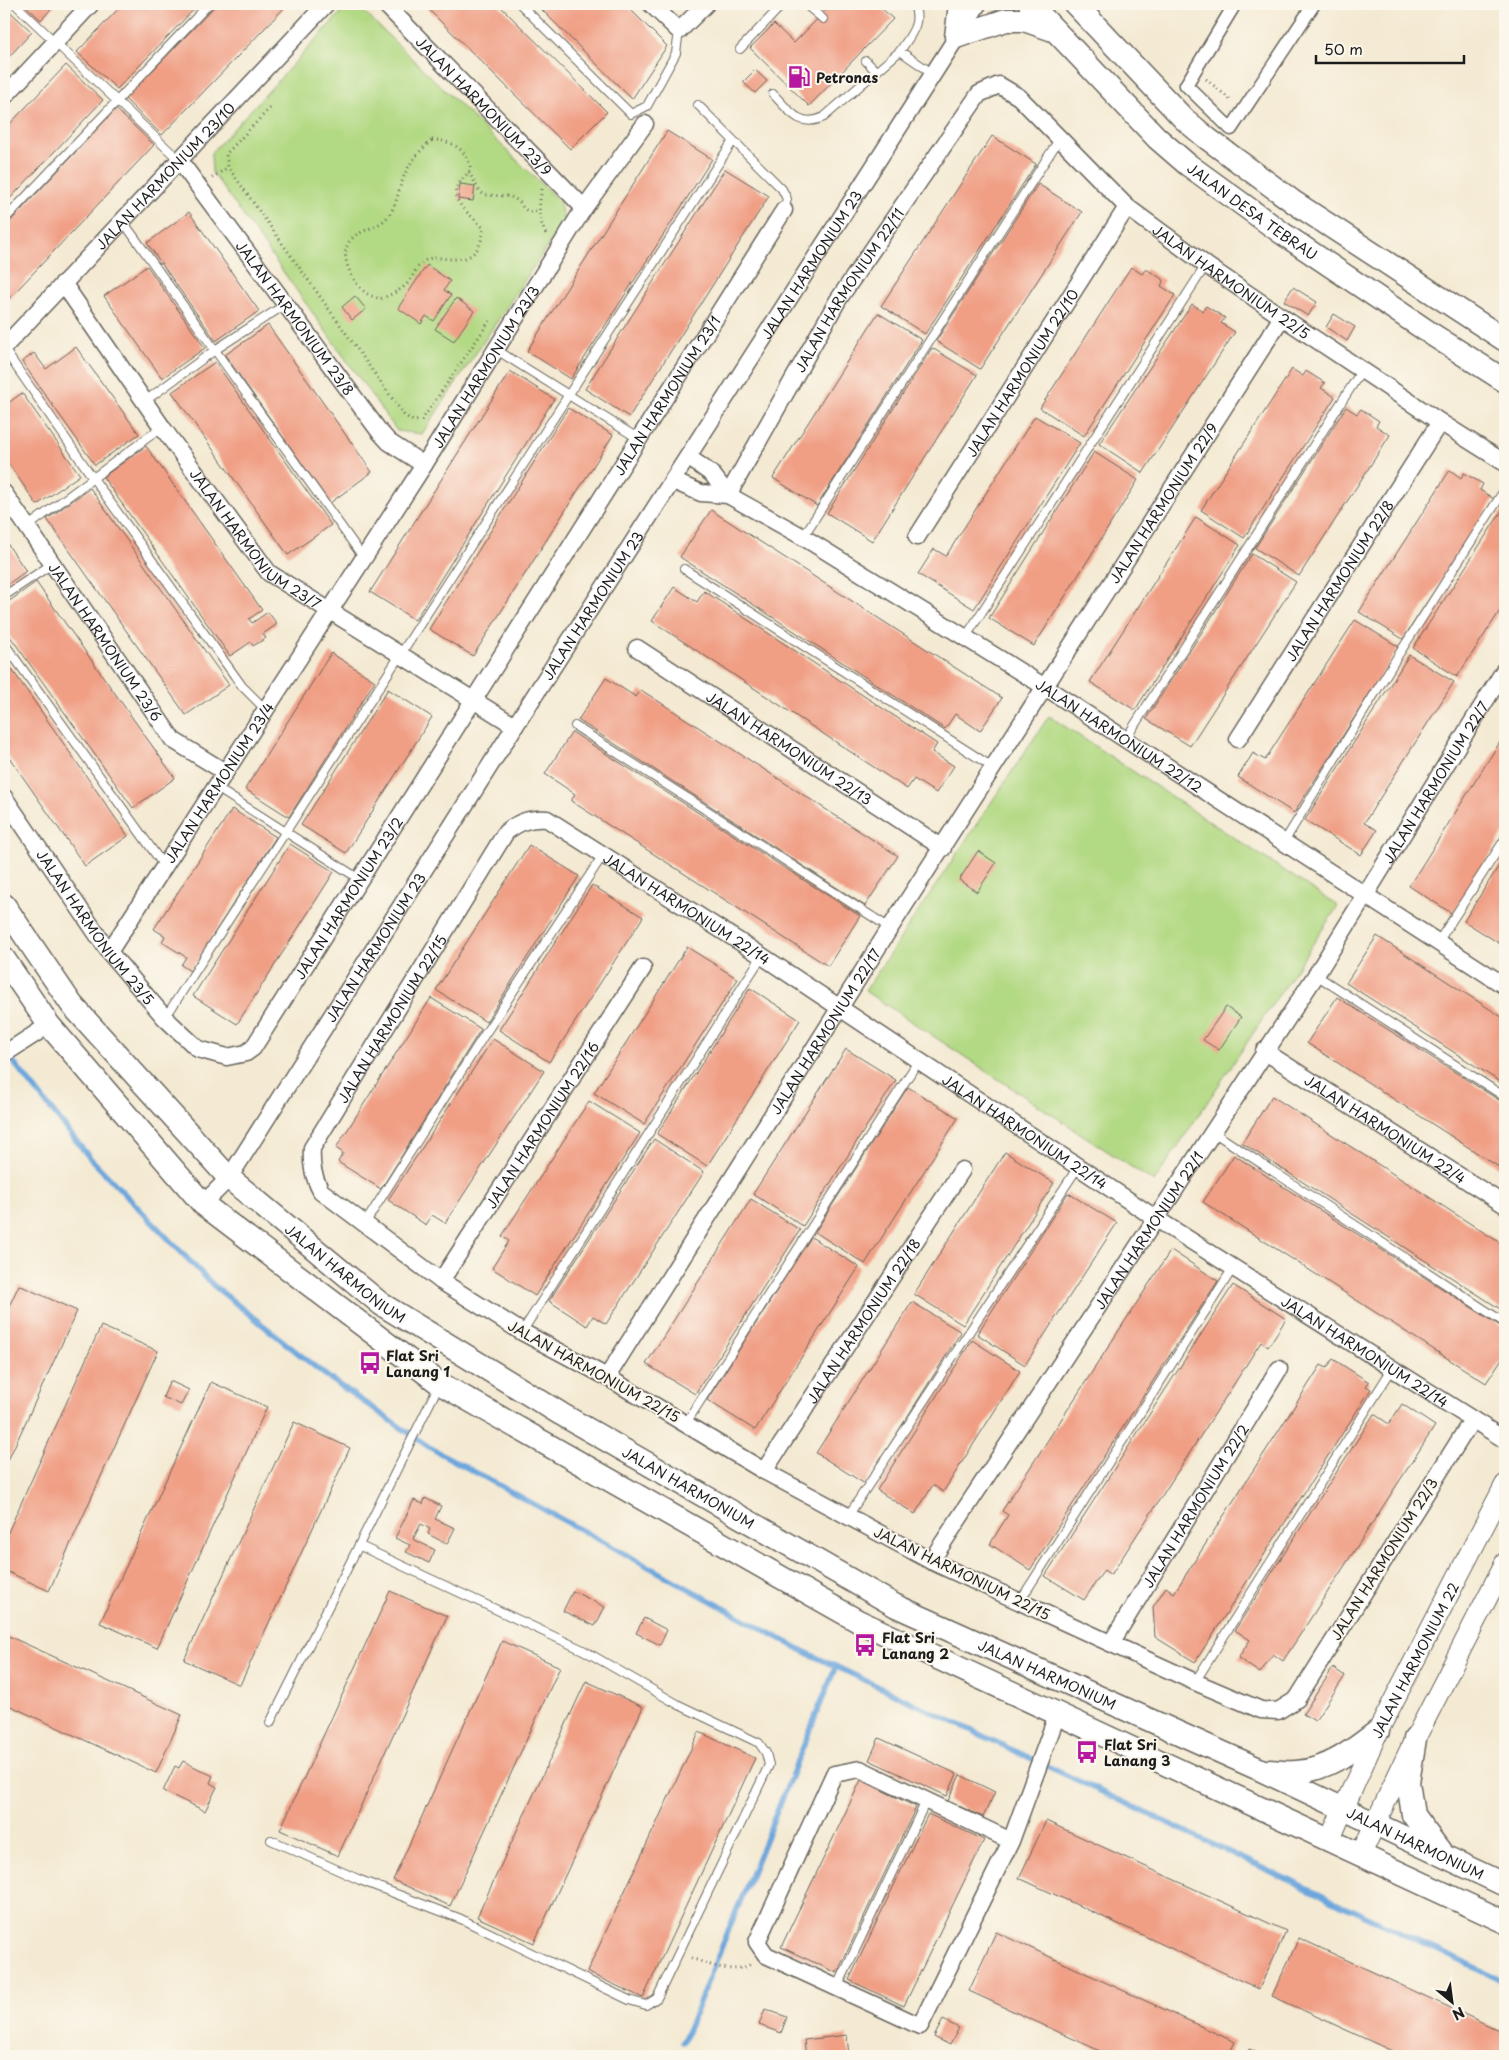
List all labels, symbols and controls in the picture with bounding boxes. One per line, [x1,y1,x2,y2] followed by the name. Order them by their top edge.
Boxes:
[411,31,557,180] street label: JALAN HARMONIUM 23/9
[1316,32,1464,64] scale bar
[1324,37,1363,60] text: 50 m
[786,64,812,90] fuel station icon: Petronas
[816,67,879,88] place label: Petronas
[90,97,239,254] street label: JALAN HARMONIUM 23/10
[1183,157,1322,265] street label: JALAN DESA TEBRAU
[755,186,867,343] street label: JALAN HARMONIUM 23
[789,204,908,376] street label: JALAN HARMONIUM 22/11
[1148,219,1314,343] street label: JALAN HARMONIUM 22/5
[231,236,360,399] street label: JALAN HARMONIUM 23/8
[427,281,544,452] street label: JALAN HARMONIUM 23/3
[960,284,1083,461] street label: JALAN HARMONIUM 22/10
[608,311,725,479] street label: JALAN HARMONIUM 23/1
[1103,418,1222,587] street label: JALAN HARMONIUM 22/9
[185,464,325,614] street label: JALAN HARMONIUM 23/7
[1280,496,1398,665] street label: JALAN HARMONIUM 22/8
[537,527,648,684] street label: JALAN HARMONIUM 23
[44,558,168,725] street label: JALAN HARMONIUM 23/6
[1032,673,1207,797] street label: JALAN HARMONIUM 22/12
[702,686,876,810] street label: JALAN HARMONIUM 22/13
[1377,697,1493,867] street label: JALAN HARMONIUM 22/7
[159,698,279,867] street label: JALAN HARMONIUM 23/4
[293,816,405,982] street label: JALAN HARMONIUM 23/2
[32,845,160,1009] street label: JALAN HARMONIUM 23/5
[599,847,775,969] street label: JALAN HARMONIUM 22/14
[323,870,427,1024] street label: JALAN HARMONIUM 23
[332,930,451,1107] street label: JALAN HARMONIUM 22/15
[765,943,886,1118] street label: JALAN HARMONIUM 22/17
[480,1037,604,1212] street label: JALAN HARMONIUM 22/16
[938,1069,1112,1194] street label: JALAN HARMONIUM 22/14
[1301,1069,1470,1188] street label: JALAN HARMONIUM 22/4
[1089,1147,1208,1313] street label: JALAN HARMONIUM 22/1
[281,1218,410,1327] street label: JALAN HARMONIUM
[801,1234,925,1407] street label: JALAN HARMONIUM 22/18
[1277,1290,1453,1412] street label: JALAN HARMONIUM 22/14
[504,1315,684,1427] street label: JALAN HARMONIUM 22/15
[386,1345,450,1382] place label: Flat Sri Lanang 1
[357,1350,383,1376] bus stop icon: Flat Sri Lanang 1
[1137,1420,1253,1592] street label: JALAN HARMONIUM 22/2
[618,1441,759,1533] street label: JALAN HARMONIUM
[1325,1474,1443,1644] street label: JALAN HARMONIUM 22/3
[870,1521,1054,1625] street label: JALAN HARMONIUM 22/15
[1366,1578,1464,1741] street label: JALAN HARMONIUM 22
[882,1627,949,1664] place label: Flat Sri Lanang 2
[852,1632,878,1658] bus stop icon: Flat Sri Lanang 2
[975,1634,1120,1714] street label: JALAN HARMONIUM
[1104,1734,1170,1771] place label: Flat Sri Lanang 3
[1074,1739,1100,1765] bus stop icon: Flat Sri Lanang 3
[1343,1801,1488,1884] street label: JALAN HARMONIUM
[1426,1978,1476,2028] north arrow
[1449,2002,1468,2026] text: N

